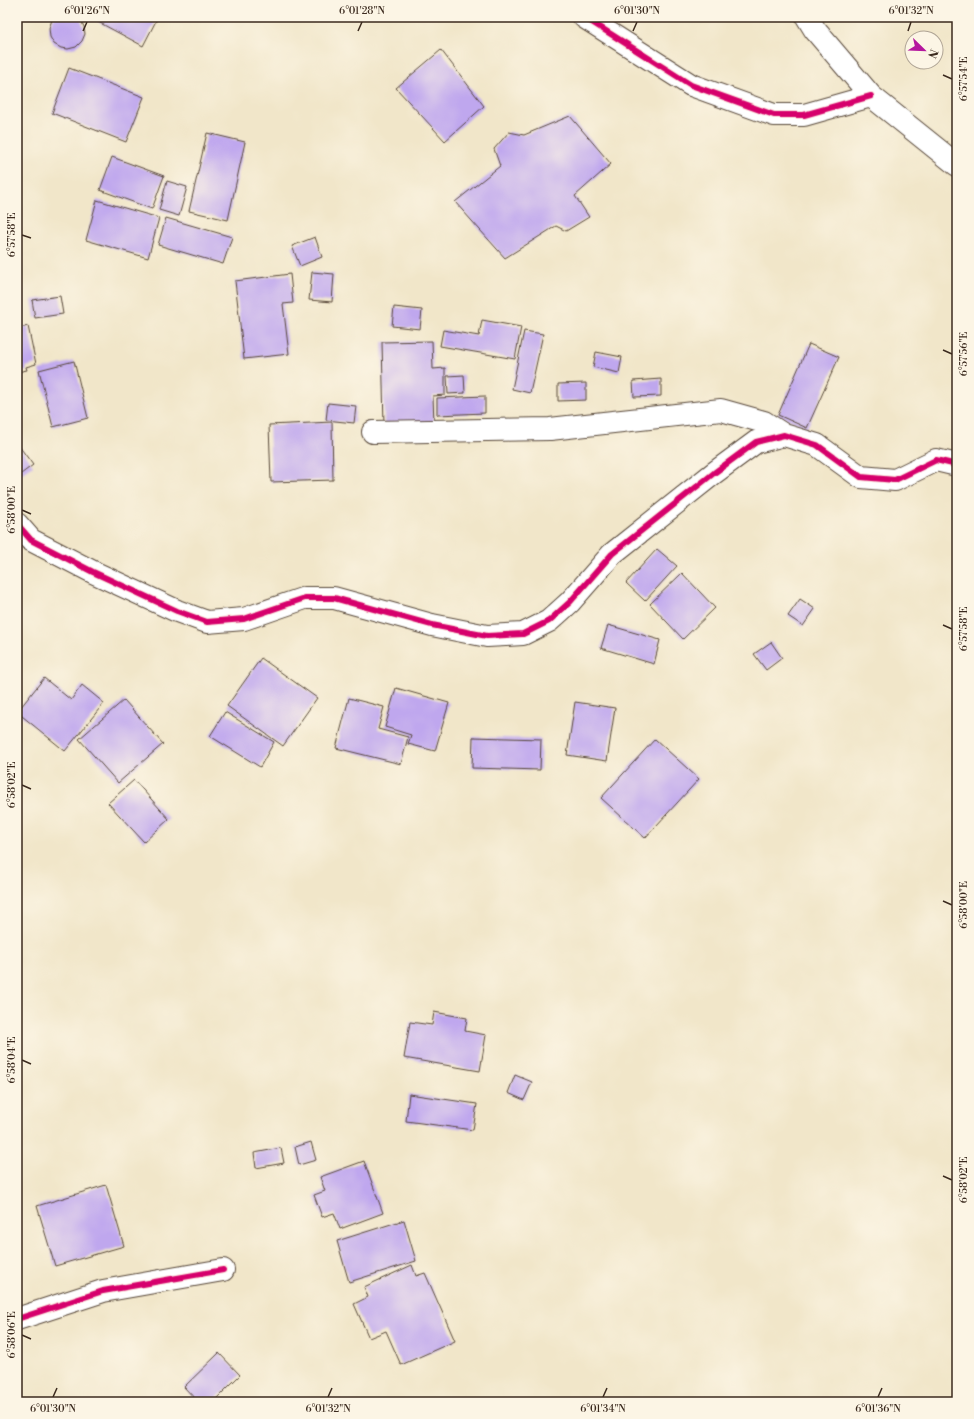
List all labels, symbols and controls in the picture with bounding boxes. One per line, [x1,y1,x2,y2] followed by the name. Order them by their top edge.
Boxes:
[64,5,110,17] text: 6°01'26"N
[339,5,385,17] text: 6°01'28"N
[614,5,661,17] text: 6°01'30"N
[888,5,934,17] text: 6°01'32"N
[904,30,944,70] north arrow
[924,47,940,61] text: N
[958,57,970,101] text: 6°57'54"E
[6,213,18,257] text: 6°57'58"E
[958,332,970,376] text: 6°57'56"E
[6,486,18,534] text: 6°58'00"E
[958,607,970,651] text: 6°57'58"E
[6,762,18,808] text: 6°58'02"E
[958,881,970,929] text: 6°58'00"E
[6,1036,18,1084] text: 6°58'04"E
[958,1157,970,1203] text: 6°58'02"E
[6,1311,18,1359] text: 6°58'06"E
[30,1403,77,1415] text: 6°01'30"N
[305,1403,351,1415] text: 6°01'32"N
[580,1403,626,1415] text: 6°01'34"N
[855,1403,901,1415] text: 6°01'36"N

